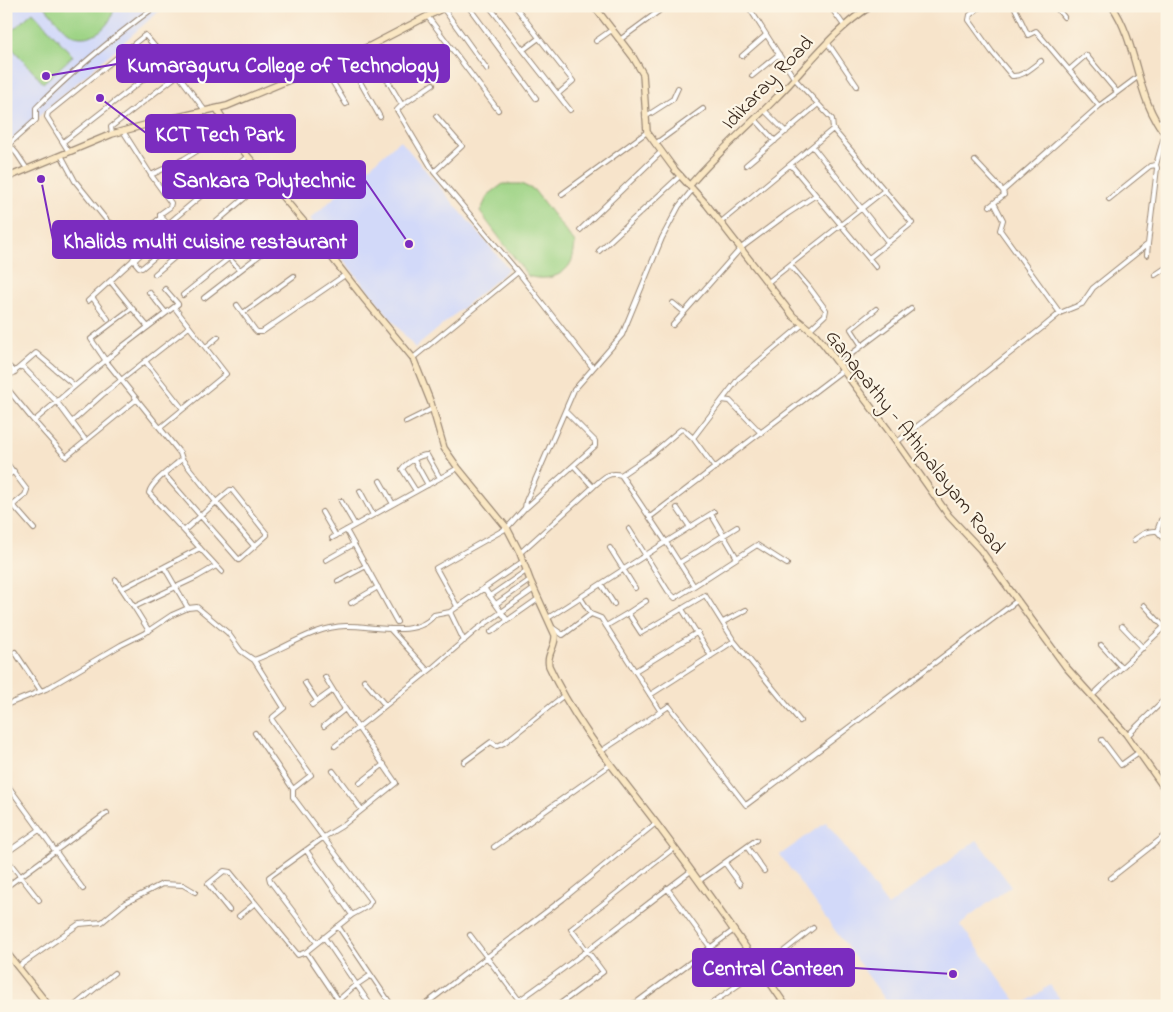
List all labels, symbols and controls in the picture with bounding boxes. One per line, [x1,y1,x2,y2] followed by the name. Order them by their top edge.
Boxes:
[715,29,823,139] street label: Idikaray Road
[117,45,449,82] callout: Kumaraguru College of Technology
[127,51,439,84] text: Kumaraguru College of Technology
[146,115,295,152] callout: KCT Tech Park
[156,120,286,152] text: KCT Tech Park
[163,161,365,198] callout: Sankara Polytechnic
[173,166,357,199] text: Sankara Polytechnic
[53,221,357,258] callout: Khalids multi cuisine restaurant
[63,227,348,259] text: Khalids multi cuisine restaurant
[816,324,1012,562] street label: Ganapathy - Athipalayam Road
[693,949,854,986] callout: Central Canteen
[703,954,844,986] text: Central Canteen

